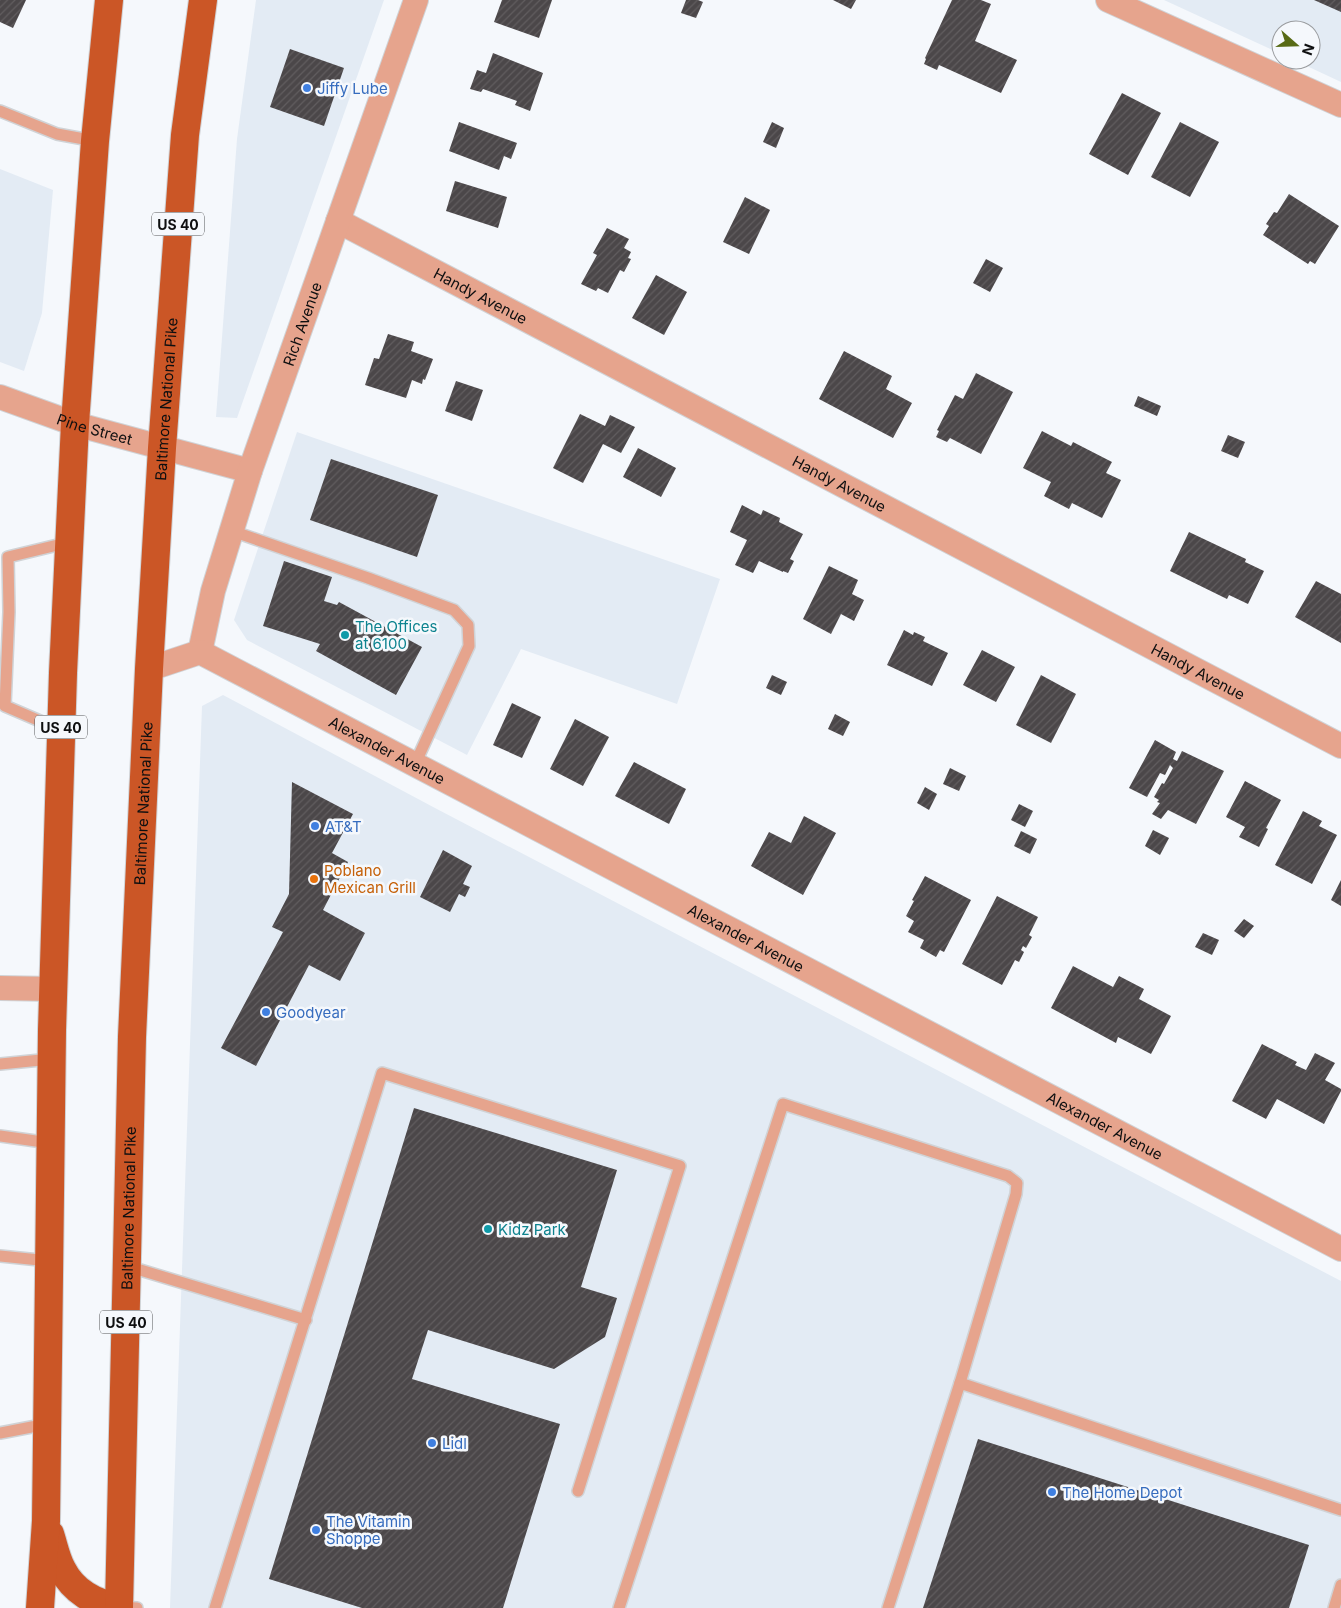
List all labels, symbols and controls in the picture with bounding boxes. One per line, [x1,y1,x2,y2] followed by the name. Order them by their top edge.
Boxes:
[1271,20,1321,70] north arrow
[1299,42,1318,58] text: N
[317,79,388,98] place label: Jiffy Lube
[301,82,313,94] marker: Jiffy Lube
[152,212,204,235] road number: US 40
[431,263,531,328] street label: Handy Avenue
[278,279,325,368] street label: Rich Avenue
[151,317,181,481] street label: Baltimore National Pike
[54,409,135,449] street label: Pine Street
[789,451,890,516] street label: Handy Avenue
[355,617,437,653] place label: The Offices at 6100
[339,629,351,641] marker: The Offices at 6100
[1148,639,1248,704] street label: Handy Avenue
[326,712,448,788] street label: Alexander Avenue
[35,716,87,739] road number: US 40
[130,721,156,886] street label: Baltimore National Pike
[325,817,362,836] place label: AT&T
[309,820,321,832] marker: AT&T
[324,861,416,897] place label: Poblano Mexican Grill
[308,873,320,885] marker: Poblano Mexican Grill
[685,899,807,976] street label: Alexander Avenue
[276,1003,346,1022] place label: Goodyear
[260,1006,272,1018] marker: Goodyear
[1044,1087,1166,1164] street label: Alexander Avenue
[117,1126,139,1290] street label: Baltimore National Pike
[498,1220,567,1239] place label: Kidz Park
[482,1223,494,1235] marker: Kidz Park
[100,1310,152,1334] road number: US 40
[442,1434,467,1453] place label: Lidl
[426,1437,438,1449] marker: Lidl
[1062,1483,1183,1502] place label: The Home Depot
[1046,1486,1058,1498] marker: The Home Depot
[326,1512,411,1548] place label: The Vitamin Shoppe
[310,1524,322,1536] marker: The Vitamin Shoppe

